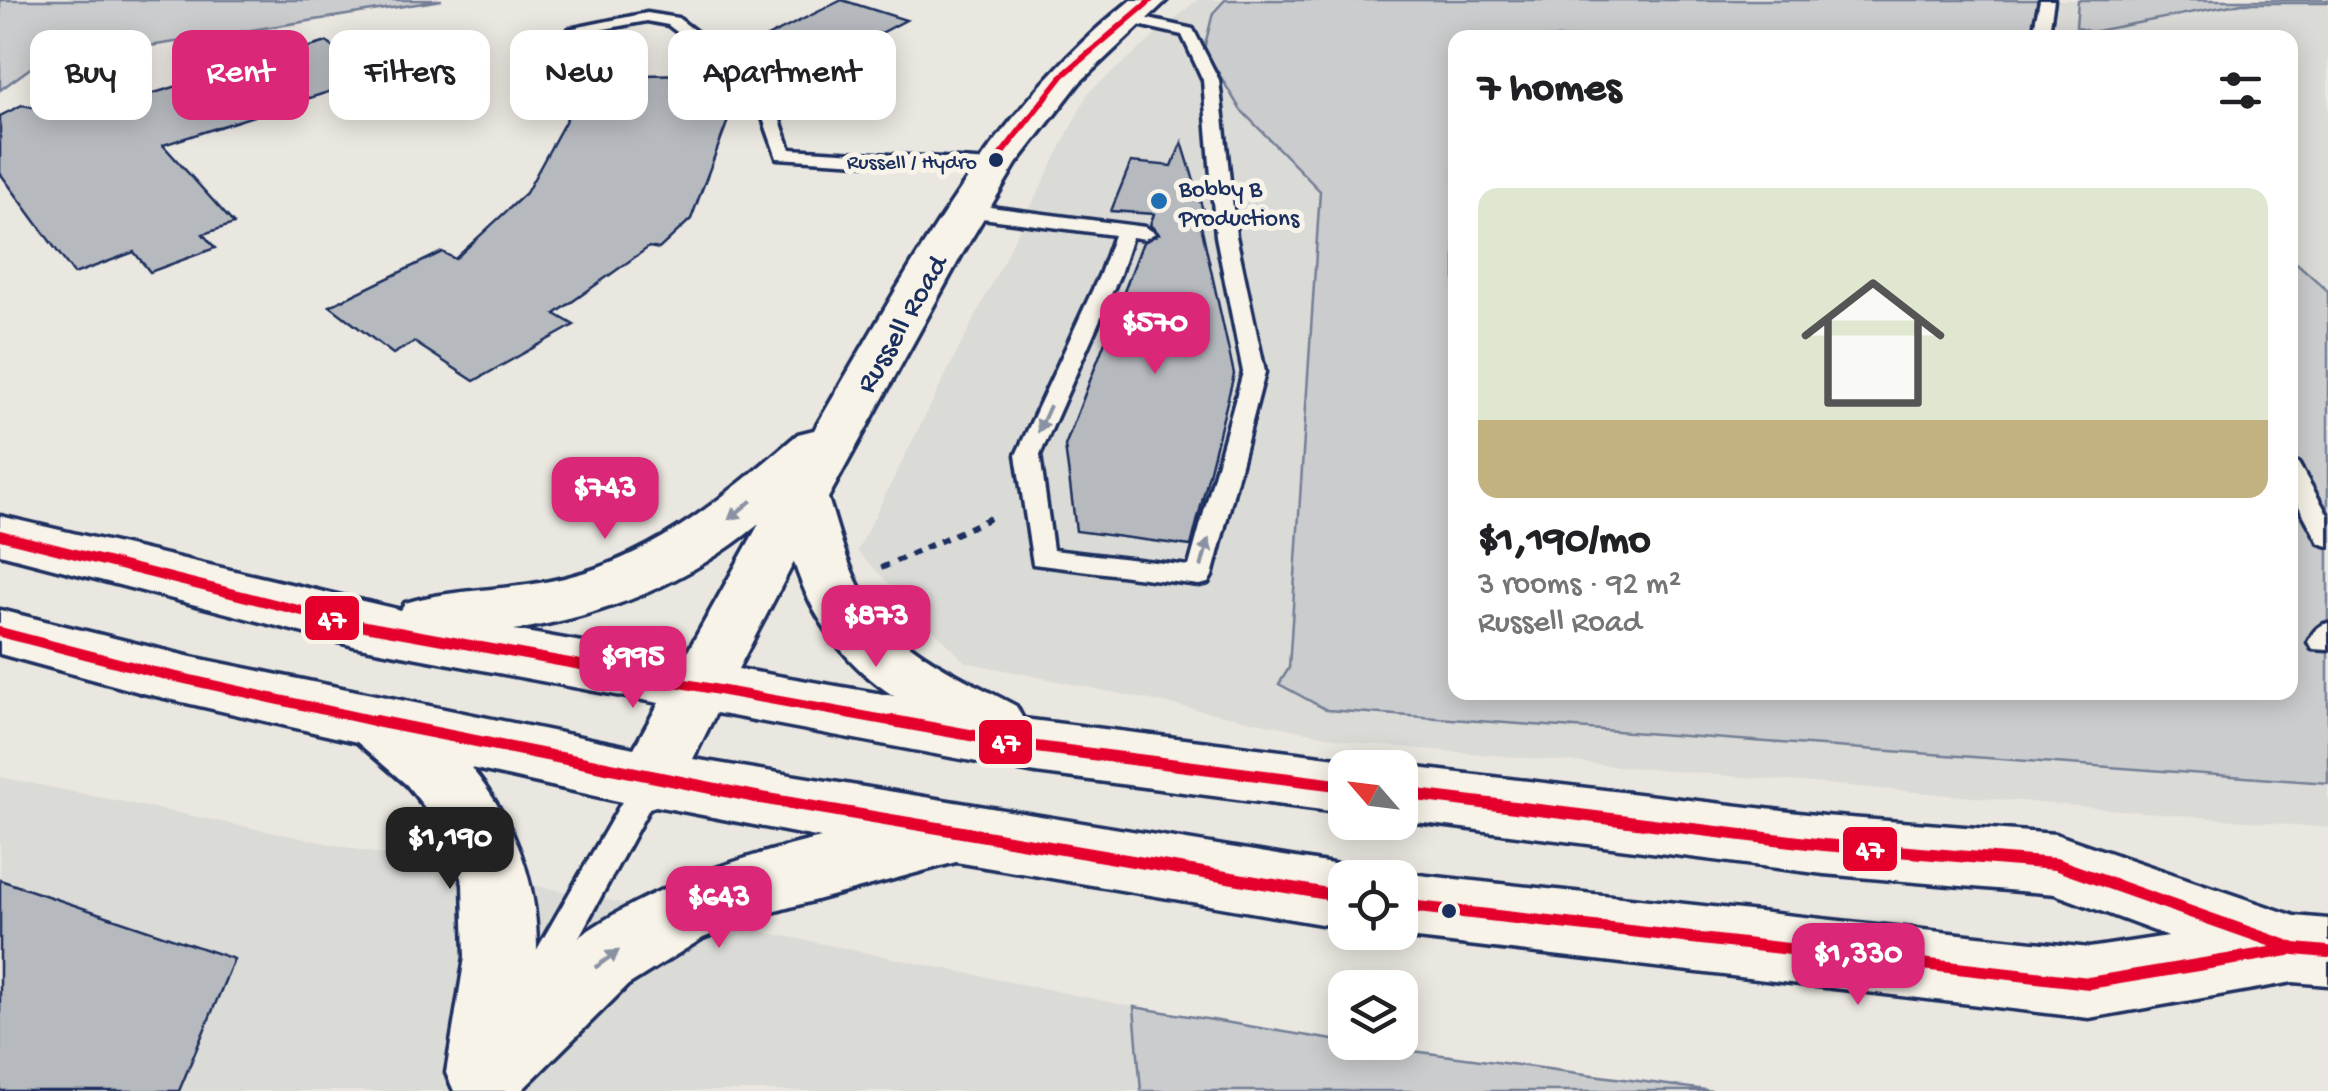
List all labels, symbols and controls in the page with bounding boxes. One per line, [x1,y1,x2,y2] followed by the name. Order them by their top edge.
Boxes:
[30,30,152,120] chip: Buy
[172,30,309,120] chip: Rent
[329,30,490,120] chip: Filters
[510,30,648,120] chip: New
[668,30,896,120] chip: Apartment
[2213,63,2268,118] icon: filters
[1478,66,1621,115] text: 7 homes
[986,150,1006,170] marker: Russell / Hydro
[847,151,977,177] place label: Russell / Hydro
[1178,177,1300,235] place label: Bobby B Productions
[1148,190,1170,212] marker: Bobby B Productions
[850,248,959,400] street label: Russell Road
[1783,253,1963,433] icon: home
[1096,292,1214,377] pin: $570
[1122,305,1188,343] text: $570
[1036,405,1053,434] one-way arrow
[546,457,664,542] pin: $743
[574,470,636,508] text: $743
[728,499,753,520] one-way arrow
[1478,518,1651,567] text: $1,190/mo
[1198,537,1214,568] one-way arrow
[1478,567,1681,605] text: 3 rooms · 92 m²
[817,585,935,670] pin: $873
[303,594,361,642] line badge: 47
[843,598,909,636] text: $873
[1478,605,1641,643] text: Russell Road
[317,606,347,639] text: 47
[574,626,692,711] pin: $995
[601,639,665,677] text: $995
[977,718,1034,766] line badge: 47
[991,729,1021,762] text: 47
[1328,750,1418,840] north arrow
[1328,750,1418,1060] map controls
[369,807,531,892] pin: $1,190
[408,820,492,858] text: $1,190
[1841,825,1899,873] line badge: 47
[1855,836,1885,869] text: 47
[1328,860,1418,950] button: locate
[660,866,778,951] pin: $643
[688,879,750,917] text: $643
[1439,901,1459,921] unlabelled marker
[1777,923,1939,1008] pin: $1,330
[1814,936,1902,974] text: $1,330
[594,950,620,969] one-way arrow
[1328,970,1418,1060] button: layers

